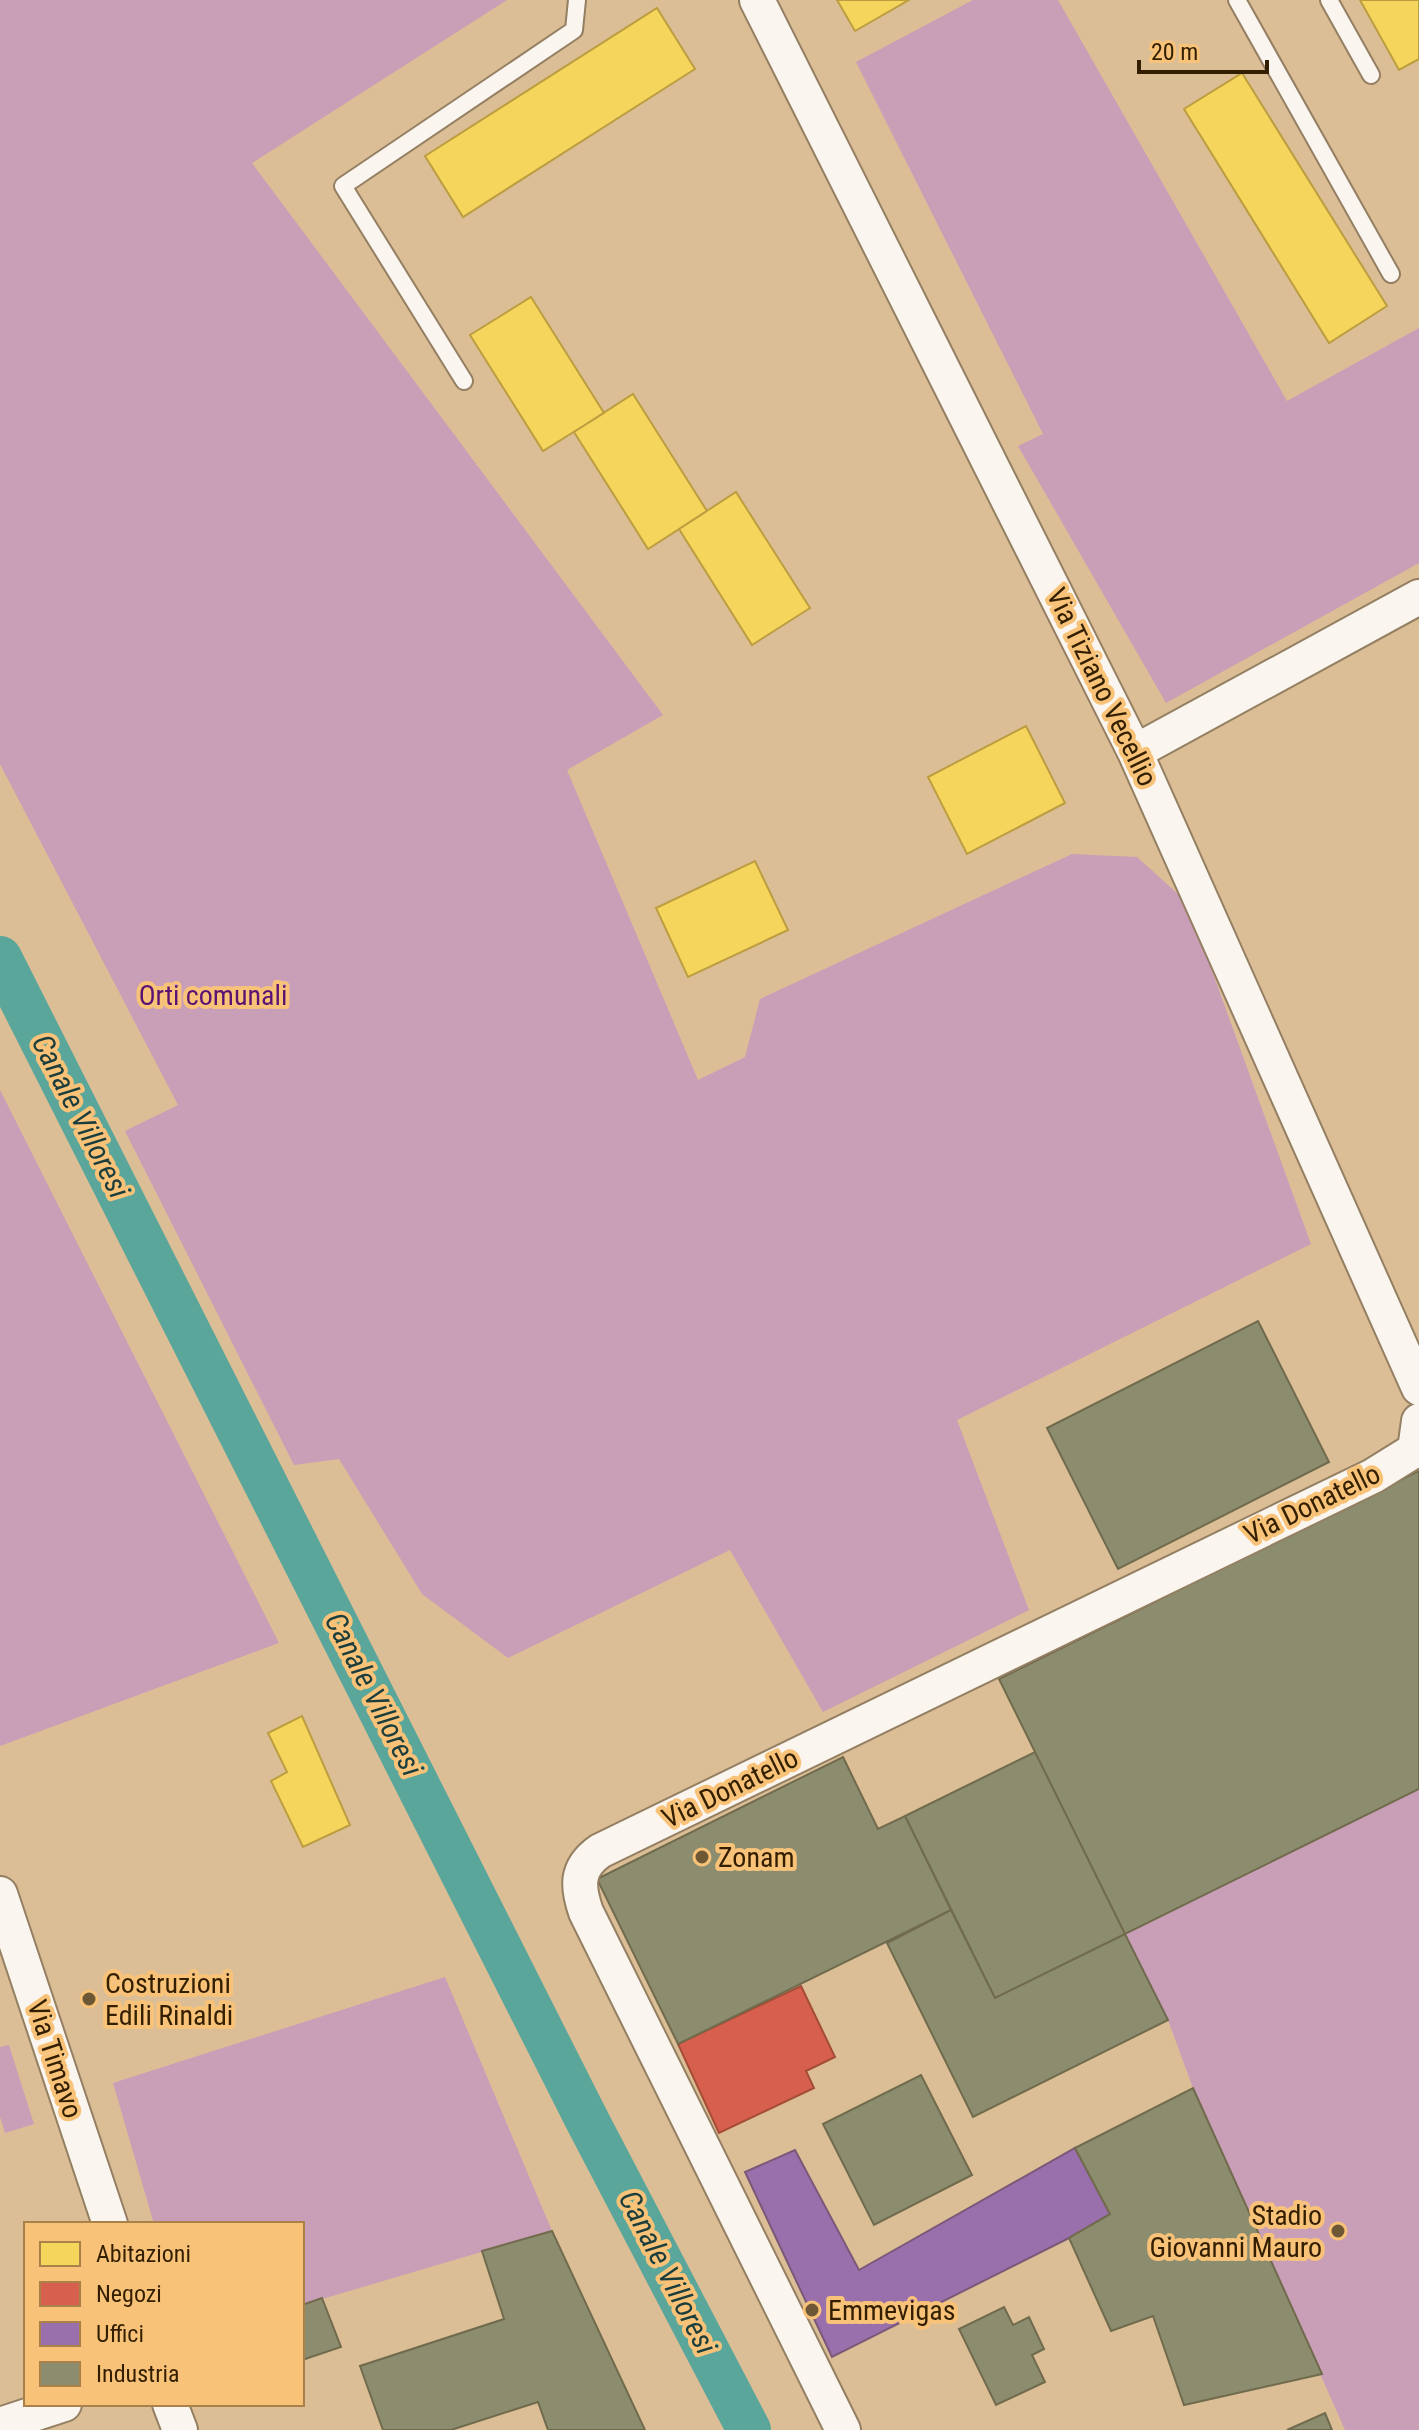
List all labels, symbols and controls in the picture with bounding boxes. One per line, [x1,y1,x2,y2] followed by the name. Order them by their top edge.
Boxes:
[1139,24,1267,74] scale bar
[1151,38,1198,66] text: 20 m
[1040,583,1164,791] street label: Via Tiziano Vecellio
[139,979,287,1012] park label: Orti comunali
[25,1028,137,1204] water label: Canale Villoresi
[1239,1457,1385,1551] street label: Via Donatello
[318,1606,430,1782] water label: Canale Villoresi
[657,1741,803,1835] street label: Via Donatello
[718,1841,794,1874] place label: Zonam
[693,1848,711,1866] marker: Zonam
[105,1967,233,2032] place label: Costruzioni Edili Rinaldi
[80,1990,98,2008] marker: Costruzioni Edili Rinaldi
[20,1996,90,2122] street label: Via Timavo
[612,2184,724,2360] water label: Canale Villoresi
[1150,2199,1322,2264] place label: Stadio Giovanni Mauro
[24,2222,304,2406] legend
[1329,2222,1347,2240] marker: Stadio Giovanni Mauro
[96,2240,191,2268] text: Abitazioni
[96,2280,162,2308] text: Negozi
[828,2294,955,2327] place label: Emmevigas
[803,2301,821,2319] marker: Emmevigas
[96,2320,144,2348] text: Uffici
[96,2360,180,2388] text: Industria

